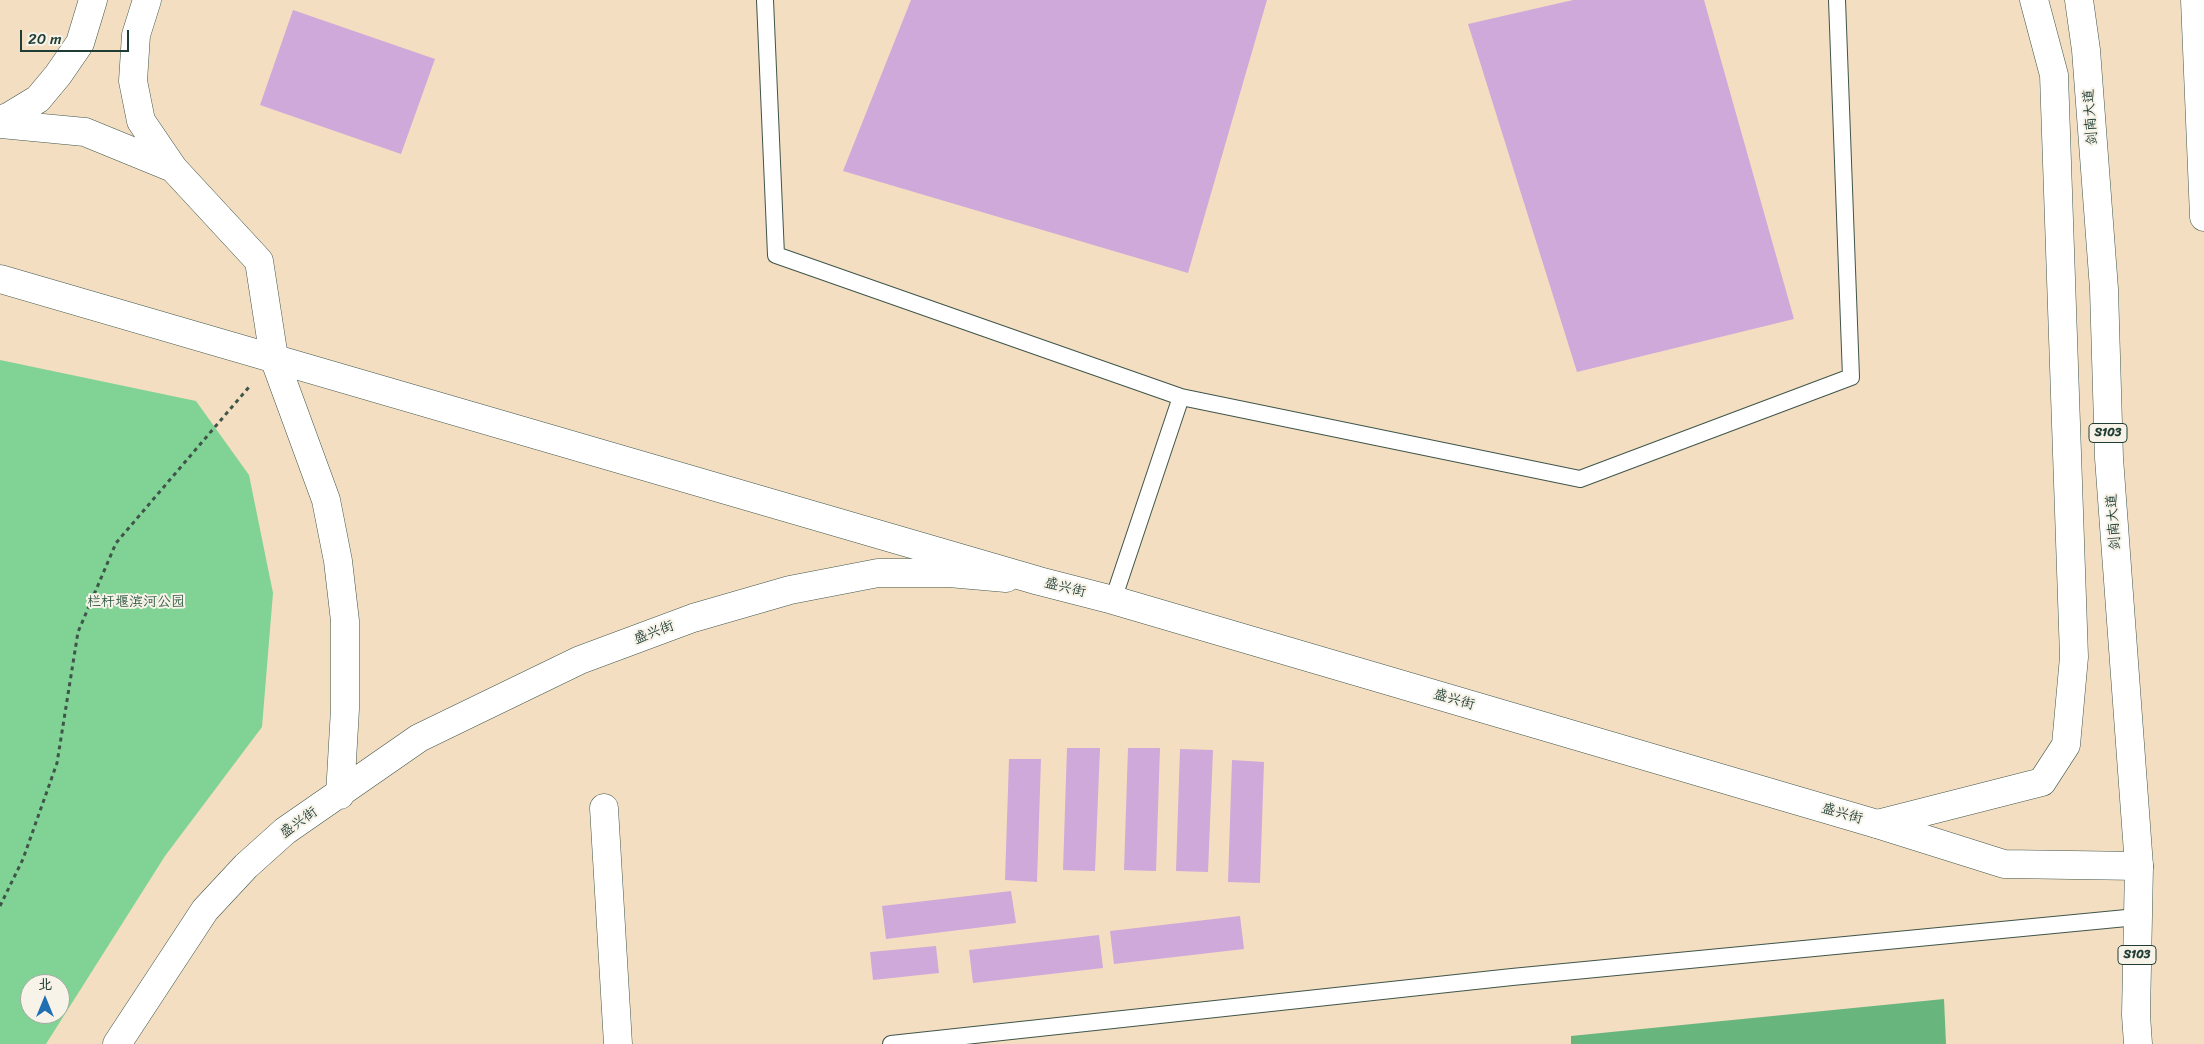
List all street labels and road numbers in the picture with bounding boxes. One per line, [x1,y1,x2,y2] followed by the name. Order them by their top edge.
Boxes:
[2081,88,2101,146] street label: 剑南大道
[2089,423,2127,442] road number: S103
[2104,493,2124,551] street label: 剑南大道
[1043,575,1087,601] street label: 盛兴街
[631,618,677,648] street label: 盛兴街
[1431,686,1477,714] street label: 盛兴街
[1819,800,1865,828] street label: 盛兴街
[277,804,321,842] street label: 盛兴街
[2118,946,2156,964] road number: S103

